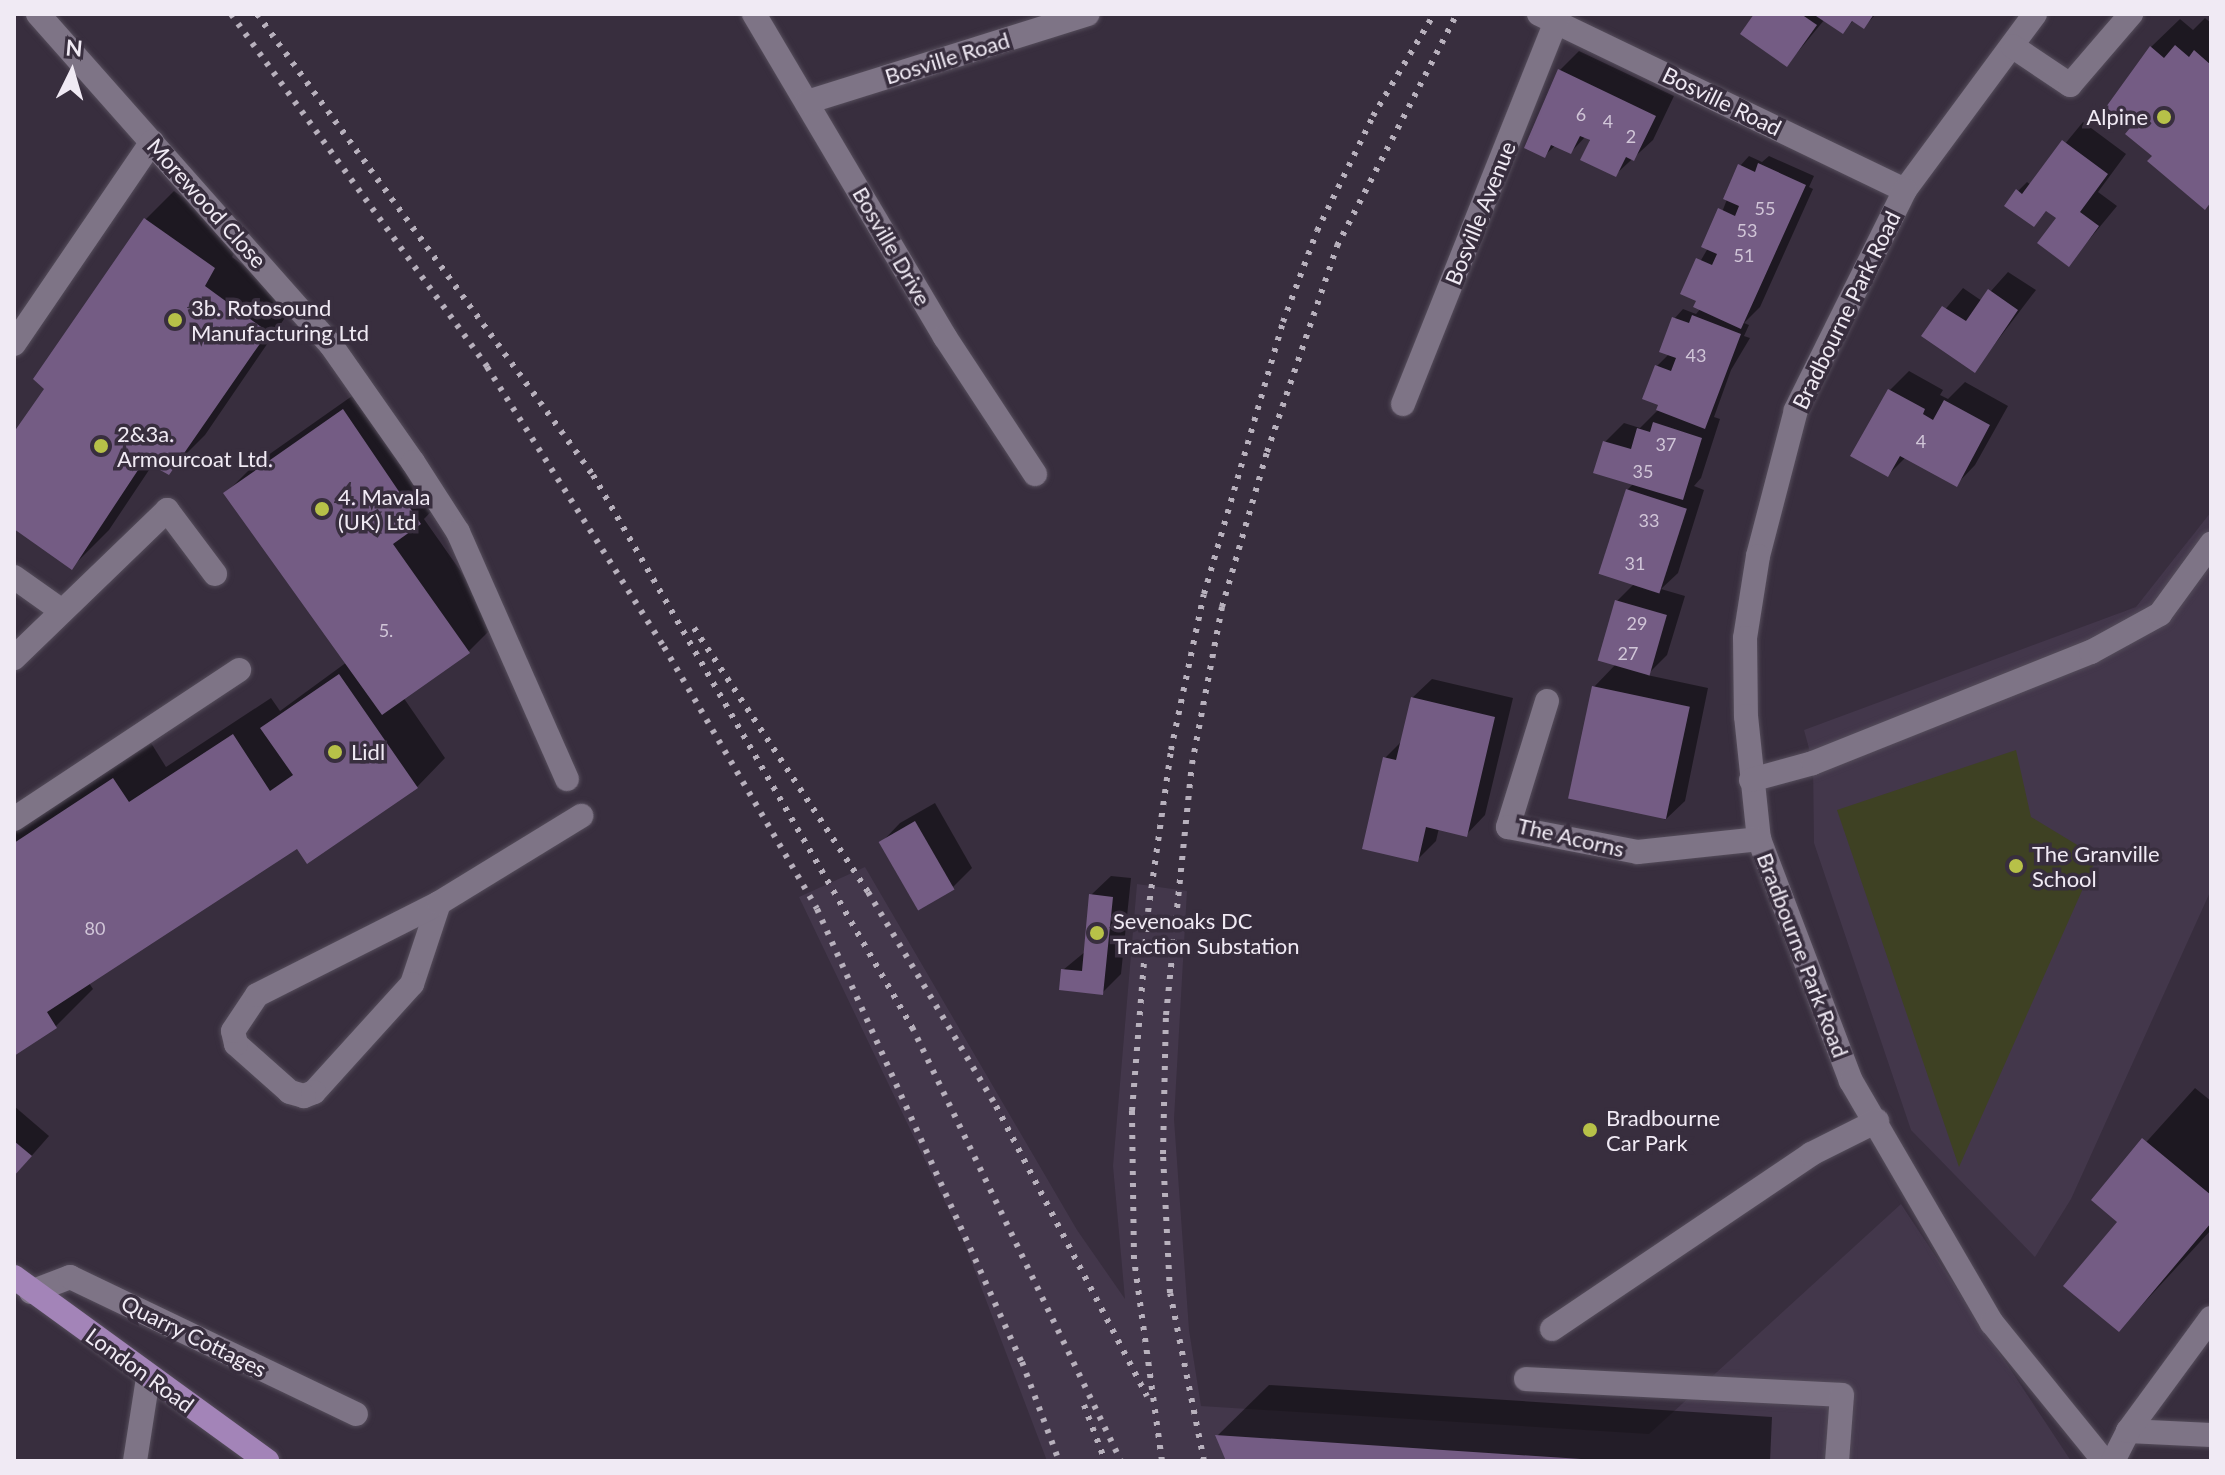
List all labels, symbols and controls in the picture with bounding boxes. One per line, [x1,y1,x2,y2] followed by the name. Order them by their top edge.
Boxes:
[881,27,1013,89] street label: Bosville Road
[32,32,112,112] north arrow
[65,33,84,62] text: N
[1658,61,1786,141] street label: Bosville Road
[1576,103,1586,125] house number: 6
[2086,104,2148,130] place label: Alpine
[2155,108,2173,126] marker: Alpine
[1603,110,1613,132] house number: 4
[1626,125,1636,147] house number: 2
[142,133,272,273] street label: Morewood Close
[1439,137,1521,289] street label: Bosville Avenue
[847,182,937,310] street label: Bosville Drive
[1755,197,1775,219] house number: 55
[1787,207,1905,413] street label: Bradbourne Park Road
[1737,219,1757,241] house number: 53
[1734,244,1754,266] house number: 51
[191,294,369,346] place label: 3b. Rotosound Manufacturing Ltd
[166,311,184,329] marker: 3b. Rotosound Manufacturing Ltd
[1686,344,1706,366] house number: 43
[117,420,273,472] place label: 2&3a. Armourcoat Ltd.
[1916,430,1926,452] house number: 4
[1656,433,1676,455] house number: 37
[92,437,110,455] marker: 2&3a. Armourcoat Ltd.
[1633,460,1653,482] house number: 35
[338,483,431,534] place label: 4. Mavala (UK) Ltd
[313,500,331,518] marker: 4. Mavala (UK) Ltd
[1639,509,1659,531] house number: 33
[1625,552,1645,574] house number: 31
[1627,612,1647,634] house number: 29
[379,619,393,641] house number: 5.
[1618,642,1638,664] house number: 27
[351,739,385,765] place label: Lidl
[326,743,344,761] marker: Lidl
[1515,812,1627,862] street label: The Acorns
[2032,840,2160,892] place label: The Granville School
[1752,849,1854,1061] street label: Bradbourne Park Road
[2007,857,2025,875] marker: The Granville School
[1113,907,1300,958] place label: Sevenoaks DC Traction Substation
[85,917,105,939] house number: 80
[1088,924,1106,942] marker: Sevenoaks DC Traction Substation
[1606,1104,1720,1156] place label: Bradbourne Car Park
[1581,1121,1599,1139] marker: Bradbourne Car Park
[117,1289,271,1383] street label: Quarry Cottages
[81,1322,199,1418] street label: London Road

